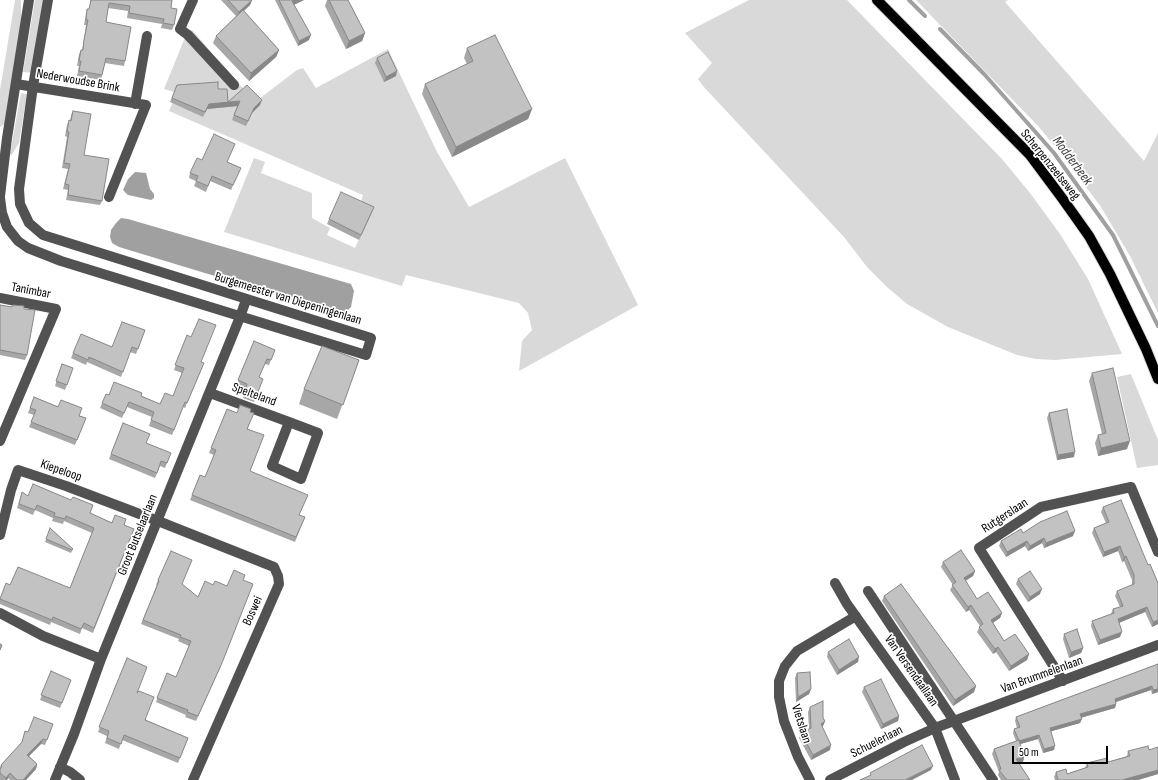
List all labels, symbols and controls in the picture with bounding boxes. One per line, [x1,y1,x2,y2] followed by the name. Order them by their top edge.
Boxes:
[35,66,121,96] street label: Nederwoudse Brink
[1017,127,1083,203] street label: Scherpenzeelseweg
[1048,133,1096,189] water label: Modderbeek
[213,269,363,329] street label: Burgemeester van Diepeningenlaan
[10,280,52,302] street label: Tanimbar
[230,380,278,410] street label: Spelteland
[38,457,84,485] street label: Kiepeloop
[115,492,161,578] street label: Groot Butselaarlaan
[979,495,1031,537] street label: Rutgerslaan
[240,594,266,628] street label: Boswei
[881,632,941,710] street label: Van Versendaallaan
[999,653,1085,697] street label: Van Brummelenlaan
[787,703,815,745] street label: Vietslaan
[848,722,906,762] street label: Schuelerlaan
[1014,738,1110,764] scale bar
[1019,745,1039,760] text: 50 m

